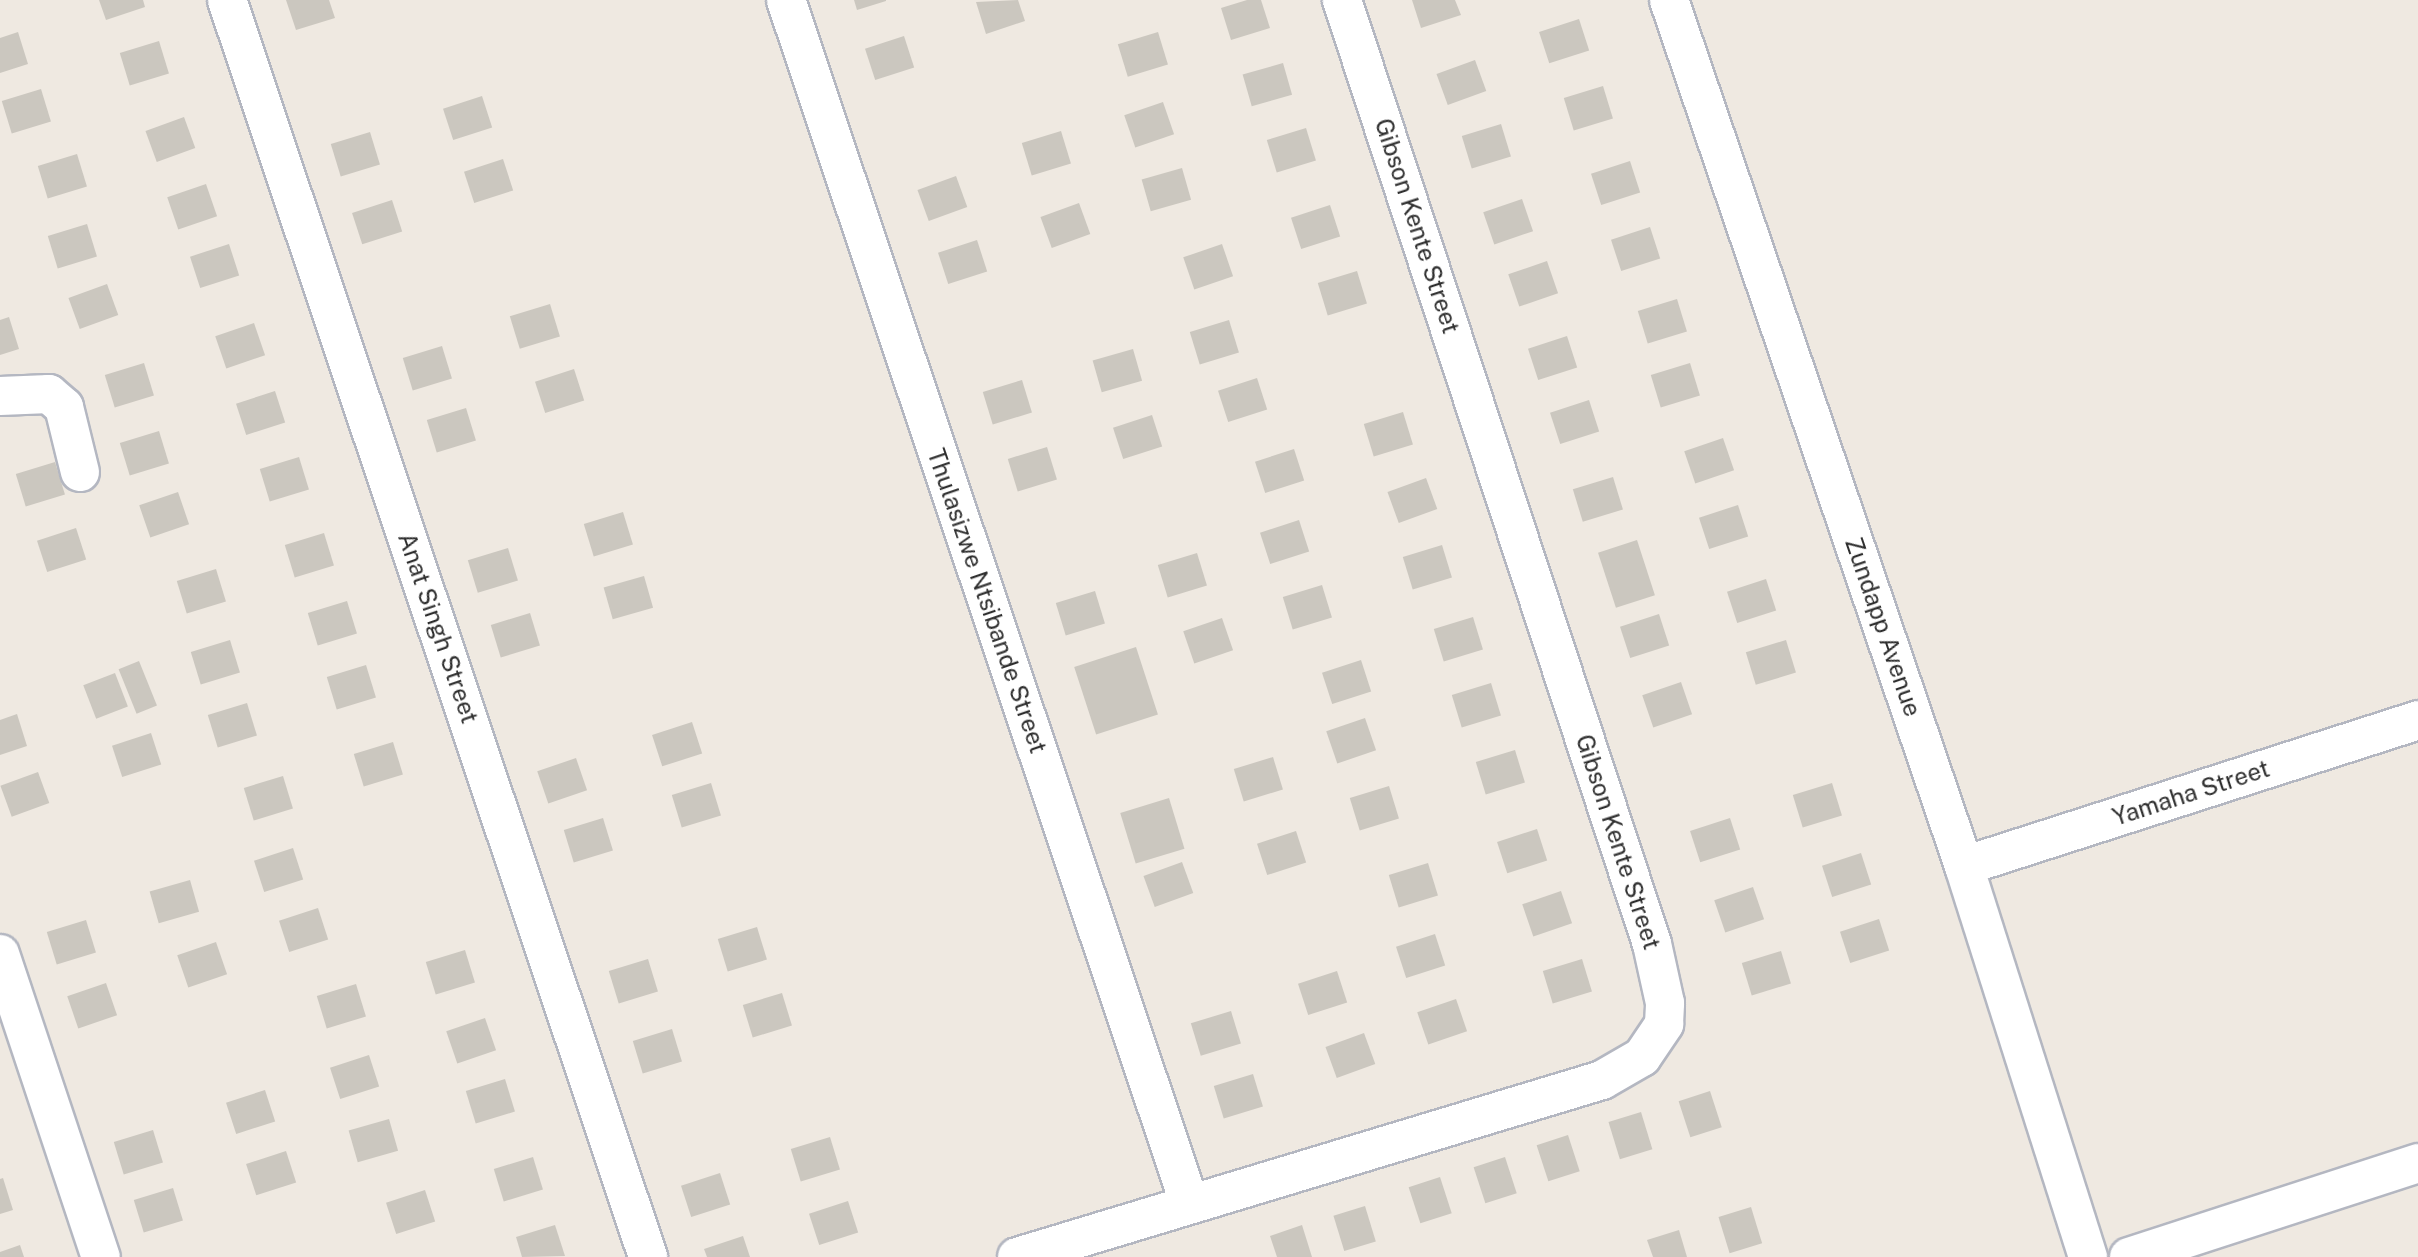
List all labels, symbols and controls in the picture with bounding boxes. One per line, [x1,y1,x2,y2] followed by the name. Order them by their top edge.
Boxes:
[1369,115,1465,337] street label: Gibson Kente Street
[921,445,1053,757] street label: Thulasizwe Ntsibande Street
[392,529,484,727] street label: Anat Singh Street
[1839,534,1927,720] street label: Zundapp Avenue
[1570,731,1666,953] street label: Gibson Kente Street
[2109,754,2273,832] street label: Yamaha Street

